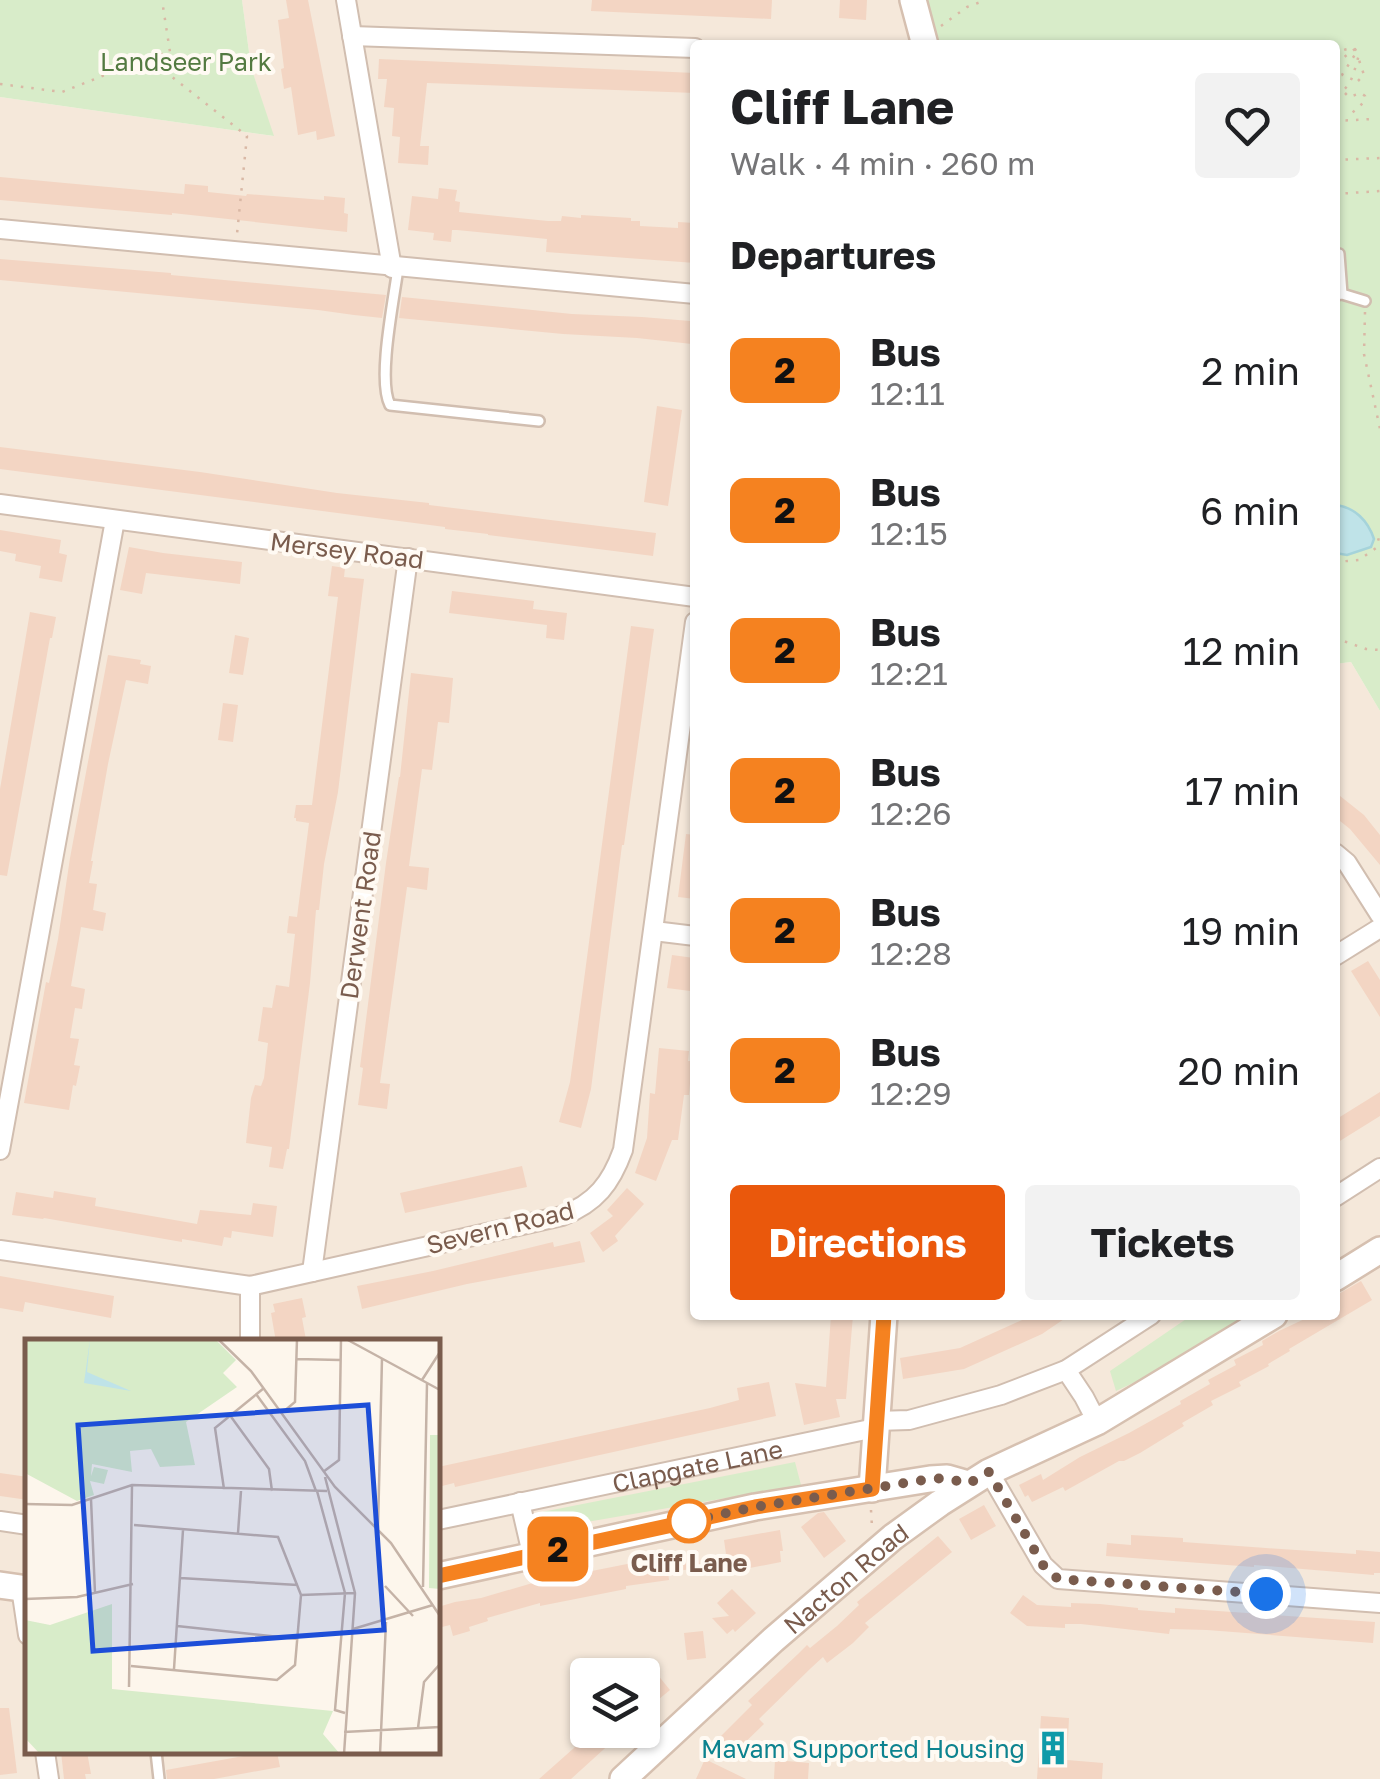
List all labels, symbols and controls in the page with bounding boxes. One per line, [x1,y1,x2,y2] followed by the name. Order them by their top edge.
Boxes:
[100,46,272,77] park label: Landseer Park
[1195,73,1300,178] button: heart
[730,77,954,135] text: Cliff Lane
[730,144,1035,182] text: Walk · 4 min · 260 m
[730,232,936,277] text: Departures
[870,329,941,374] text: Bus
[1201,348,1300,393] text: 2 min
[774,349,796,391] text: 2
[870,374,945,412] text: 12:11
[870,469,941,514] text: Bus
[1200,488,1300,533] text: 6 min
[774,489,796,531] text: 2
[870,514,948,552] text: 12:15
[268,525,426,575] street label: Mersey Road
[870,609,941,654] text: Bus
[1183,628,1300,673] text: 12 min
[774,629,796,671] text: 2
[870,654,948,692] text: 12:21
[870,749,941,794] text: Bus
[1185,768,1300,813] text: 17 min
[774,769,796,811] text: 2
[870,794,952,832] text: 12:26
[333,829,387,1001] street label: Derwent Road
[870,889,941,934] text: Bus
[1182,908,1300,953] text: 19 min
[774,909,796,951] text: 2
[870,934,952,972] text: 12:28
[870,1029,941,1074] text: Bus
[1178,1048,1300,1093] text: 20 min
[774,1049,796,1091] text: 2
[870,1074,952,1112] text: 12:29
[730,1185,1005,1300] button: Directions
[1025,1185,1300,1300] button: Tickets
[423,1194,577,1260] street label: Severn Road
[25,1339,440,1754] inset map
[609,1432,785,1498] street label: Clapgate Lane
[668,1500,710,1542] marker: Cliff Lane
[526,1516,590,1582] line badge: 2
[777,1516,914,1640] street label: Nacton Road
[547,1528,569,1570] text: 2
[631,1547,747,1578] place label: Cliff Lane
[1241,1569,1291,1619] your location
[570,1658,660,1748] map controls
[570,1658,660,1748] button: layers
[1034,1729,1072,1767] building icon: Mavam Supported Housing
[701,1733,1025,1764] place label: Mavam Supported Housing

